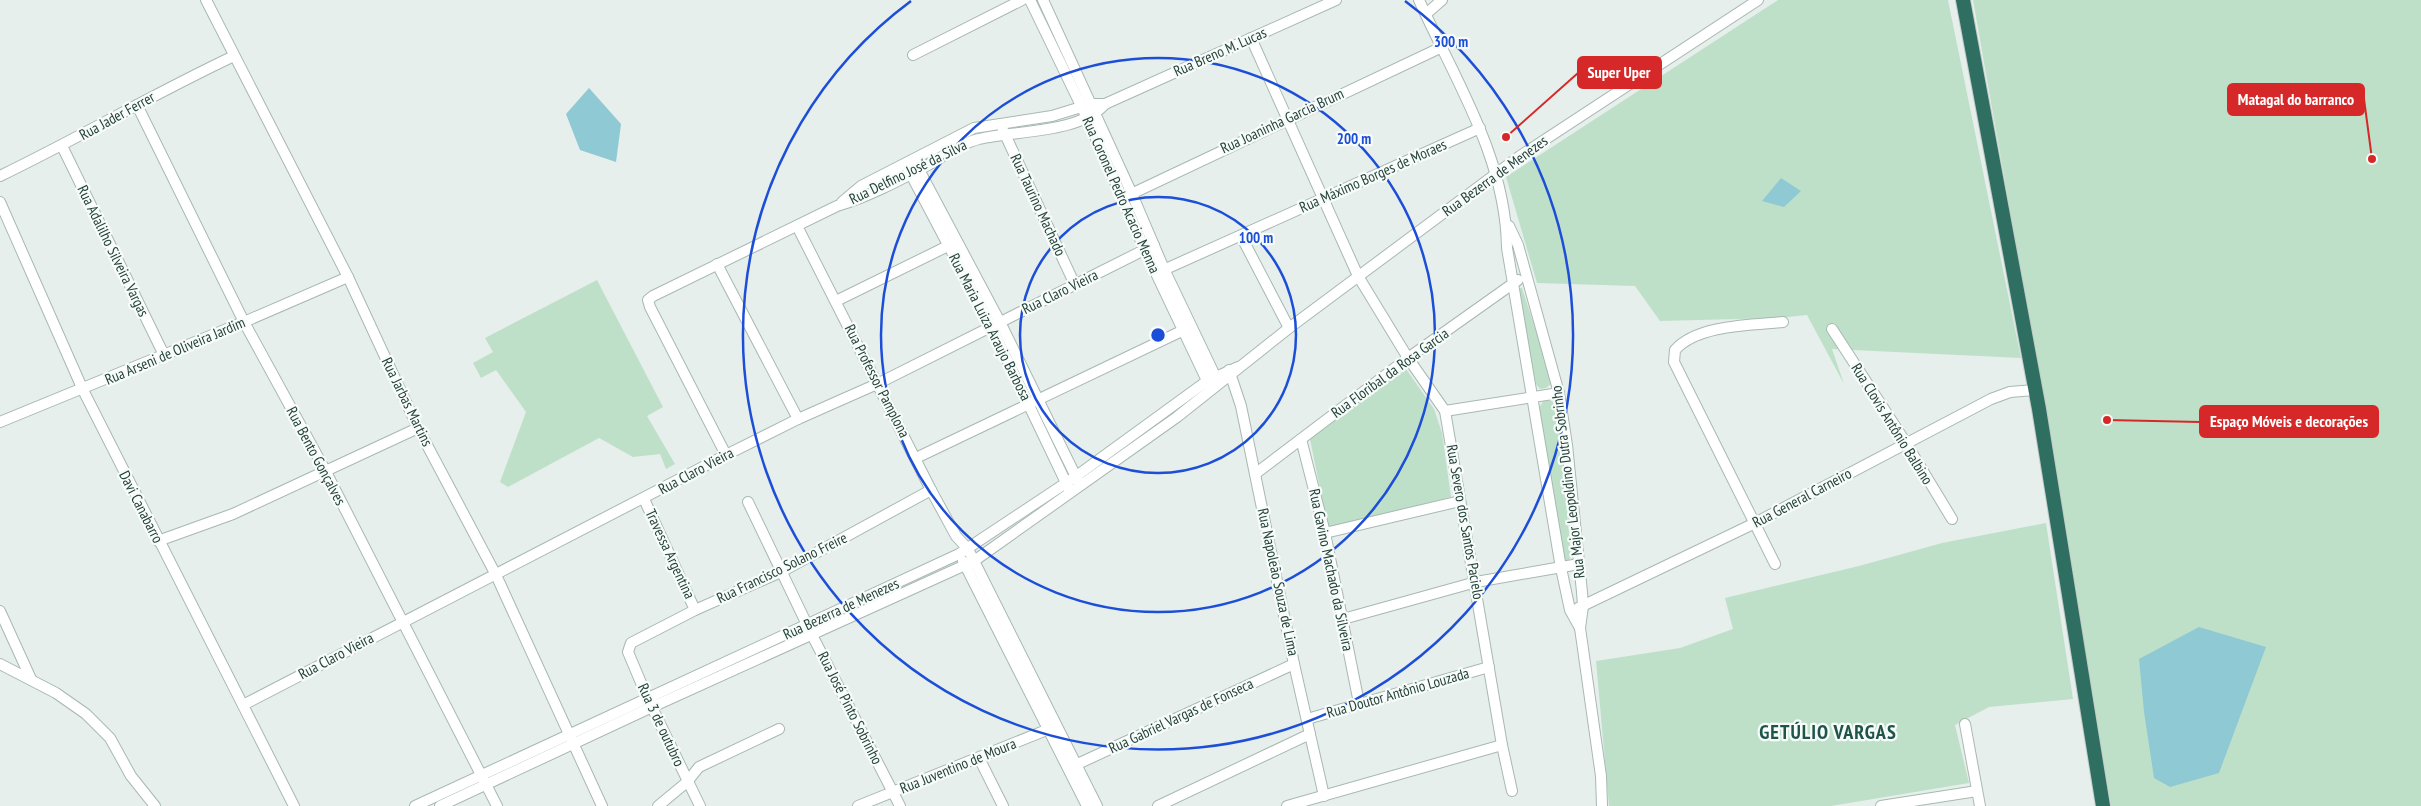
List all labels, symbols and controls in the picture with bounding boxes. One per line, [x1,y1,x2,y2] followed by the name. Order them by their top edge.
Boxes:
[1170,23,1269,81] street label: Rua Breno M. Lucas
[1434,32,1468,51] text: 300 m
[1578,57,1661,88] callout: Super Uper
[1587,62,1651,82] text: Super Uper
[1217,84,1346,157] street label: Rua Joaninha Garcia Brum
[2228,84,2364,115] callout: Matagal do barranco
[76,87,159,144] street label: Rua Jader Ferrer
[2238,89,2354,109] text: Matagal do barranco
[1078,113,1165,276] street label: Rua Coronel Pedro Acacio Menna
[1337,129,1371,148] text: 200 m
[1438,131,1551,220] street label: Rua Bezerra de Menezes
[1296,134,1449,217] street label: Rua Máximo Borges de Moraes
[846,135,970,208] street label: Rua Delfino José da Silva
[1006,151,1070,259] street label: Rua Taurino Machado
[73,182,154,320] street label: Rua Adalilho Silveira Vargas
[1239,228,1273,247] text: 100 m
[945,250,1036,404] street label: Rua Maria Luiza Araujo Barbosa
[1019,265,1101,318] street label: Rua Claro Vieira
[102,312,248,389] street label: Rua Arseni de Oliveira Jardim
[841,321,914,441] street label: Rua Professor Pamplona
[1327,324,1452,422] street label: Rua Floribal da Rosa Garcia
[1149,326,1167,344] centre of rings
[378,354,437,449] street label: Rua Jarbas Martins
[1847,360,1937,488] street label: Rua Clovis Antônio Balbino
[1546,384,1589,580] street label: Rua Major Leopoldino Dutra Sobrinho
[283,403,350,508] street label: Rua Bento Gonçalves
[2200,406,2378,437] callout: Espaço Móveis e decorações
[2210,411,2368,431] text: Espaço Móveis e decorações
[655,443,737,498] street label: Rua Claro Vieira
[1442,443,1488,601] street label: Rua Severo dos Santos Pacielo
[1749,463,1855,532] street label: Rua General Carneiro
[115,467,168,546] street label: Davi Canabarro
[1305,487,1358,653] street label: Rua Gavino Machado da Silveira
[641,506,700,602] street label: Travessa Argentina
[1254,506,1303,657] street label: Rua Napoleão Souza de Lima
[713,528,850,607] street label: Rua Francisco Solano Freire
[780,573,902,644] street label: Rua Bezerra de Menezes
[295,628,377,683] street label: Rua Claro Vieira
[814,648,887,767] street label: Rua José Pinto Sobrinho
[1324,663,1471,722] street label: Rua Doutor Antônio Louzada
[1105,674,1256,757] street label: Rua Gabriel Vargas de Fonseca
[634,680,689,769] street label: Rua 3 de outubro
[1759,719,1897,745] district label: GETÚLIO VARGAS
[897,734,1019,798] street label: Rua Juventino de Moura

